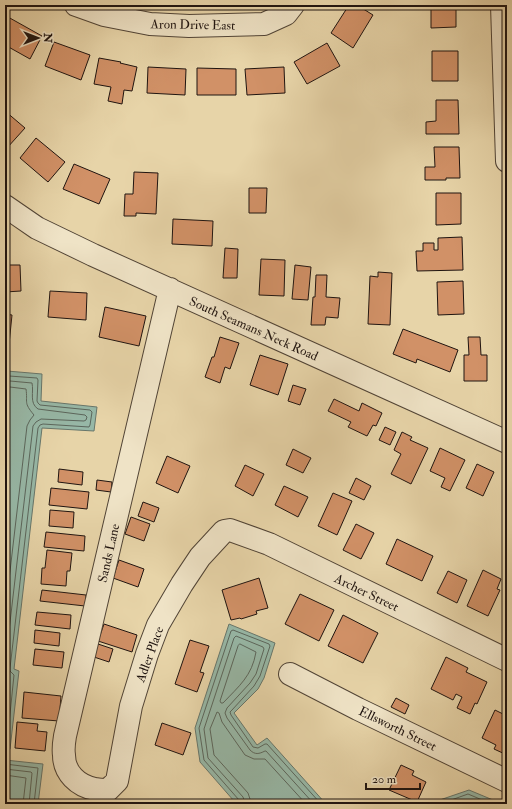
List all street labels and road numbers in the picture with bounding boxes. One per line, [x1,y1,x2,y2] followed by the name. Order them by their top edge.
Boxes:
[150,16,235,34] street label: Aron Drive East
[187,293,321,365] street label: South Seamans Neck Road
[94,522,124,584] street label: Sands Lane
[331,570,401,615] street label: Archer Street
[132,624,168,685] street label: Adler Place
[356,703,439,755] street label: Ellsworth Street

